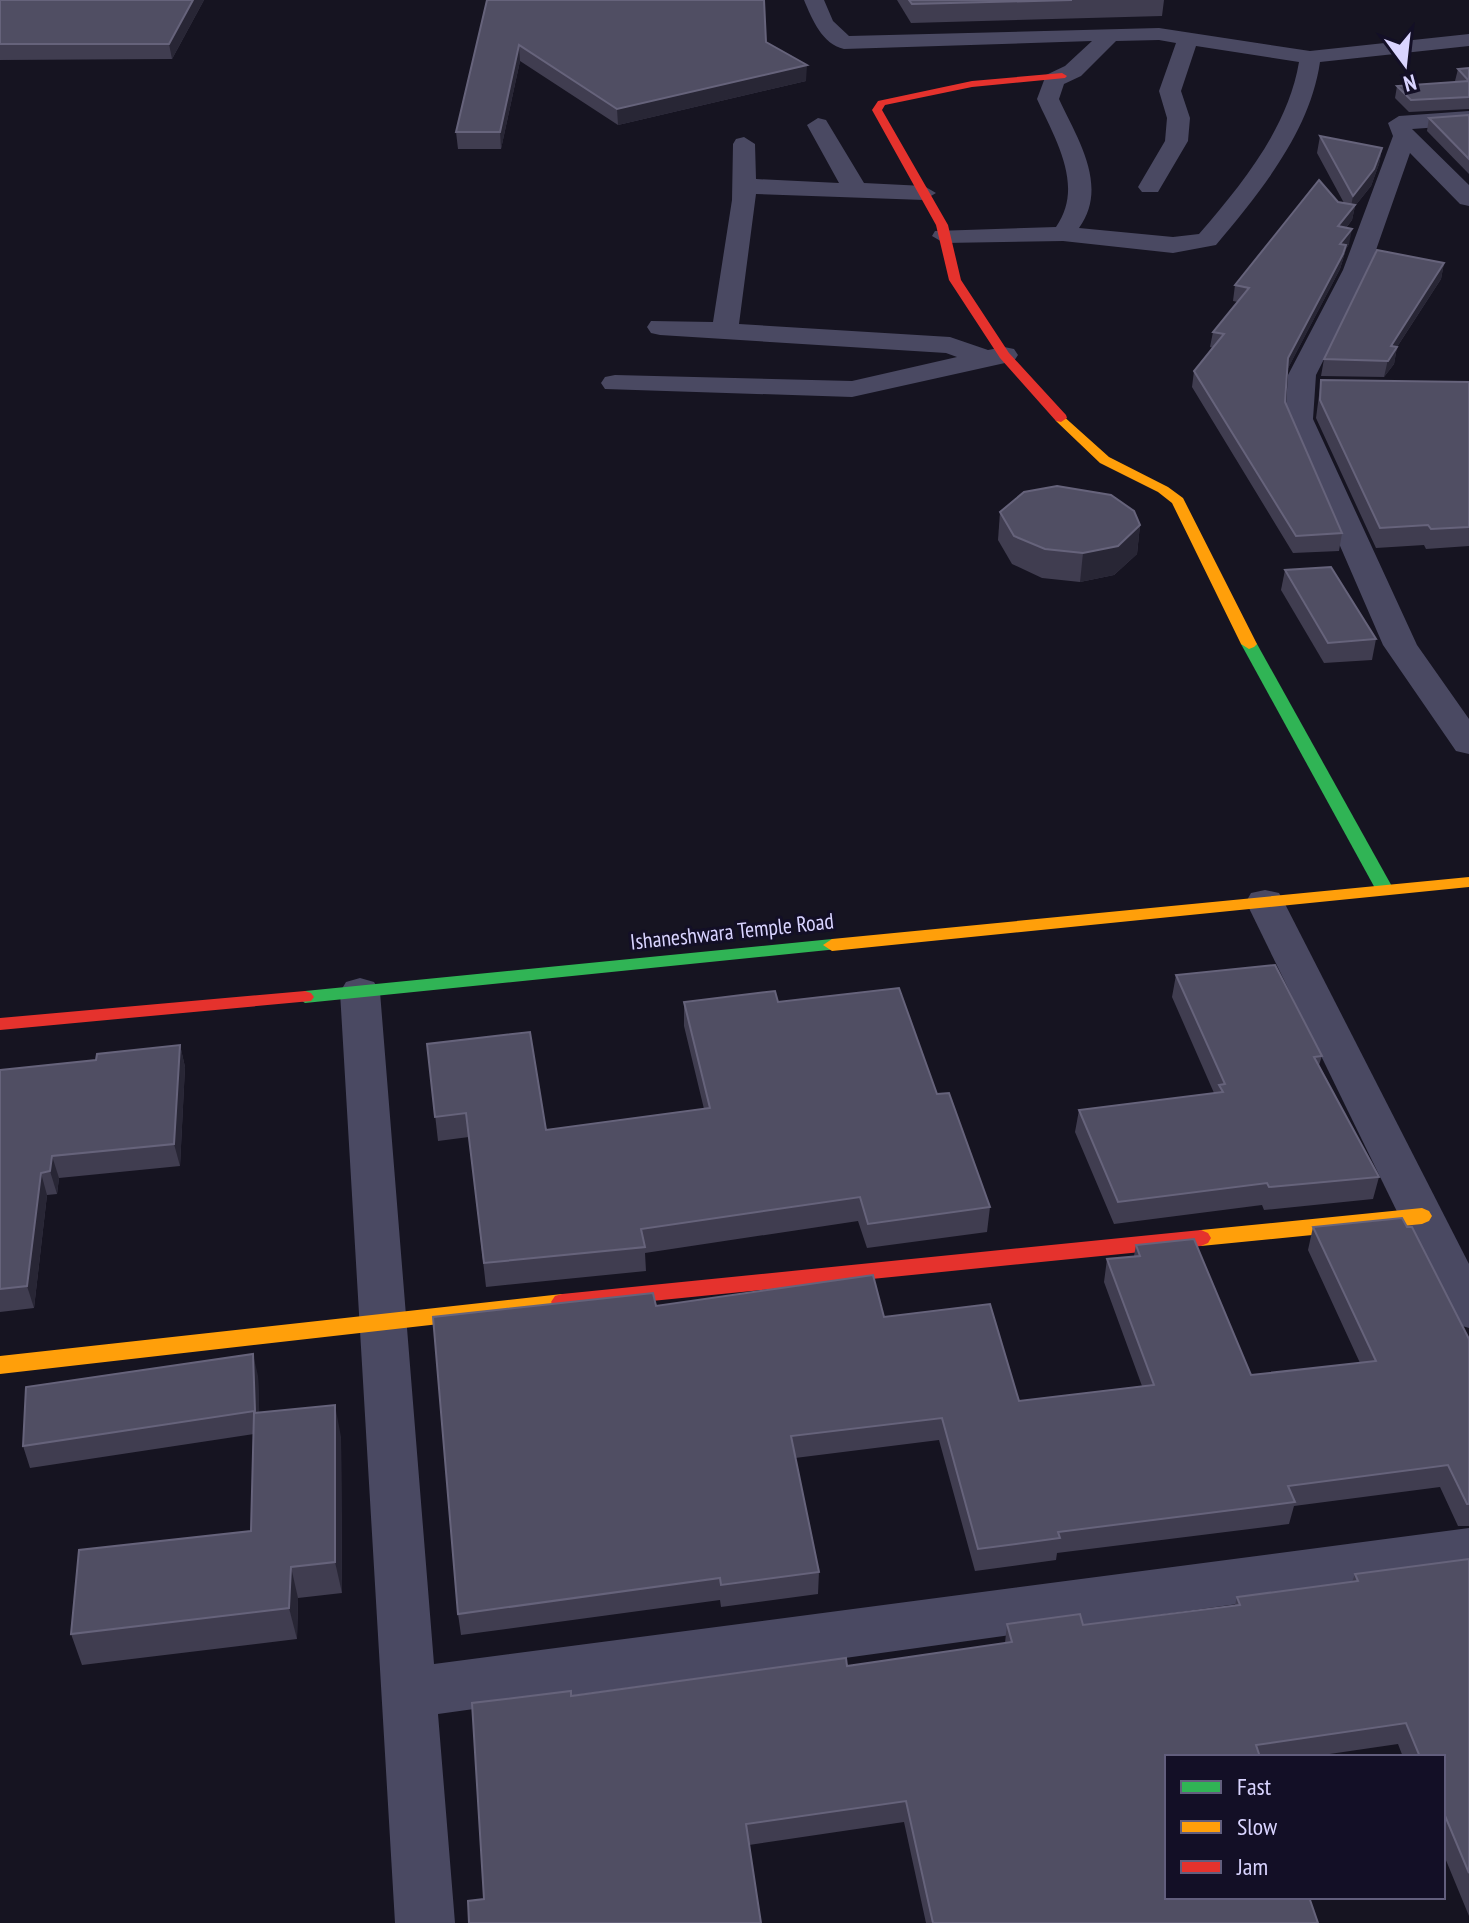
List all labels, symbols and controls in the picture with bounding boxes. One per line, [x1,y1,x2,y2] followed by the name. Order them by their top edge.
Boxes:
[1365,24,1445,104] north arrow
[1401,68,1420,98] text: N
[629,906,835,956] street label: Ishaneshwara Temple Road
[1165,1755,1445,1899] legend
[1237,1771,1272,1802] text: Fast
[1237,1811,1278,1842] text: Slow
[1236,1851,1268,1882] text: Jam

